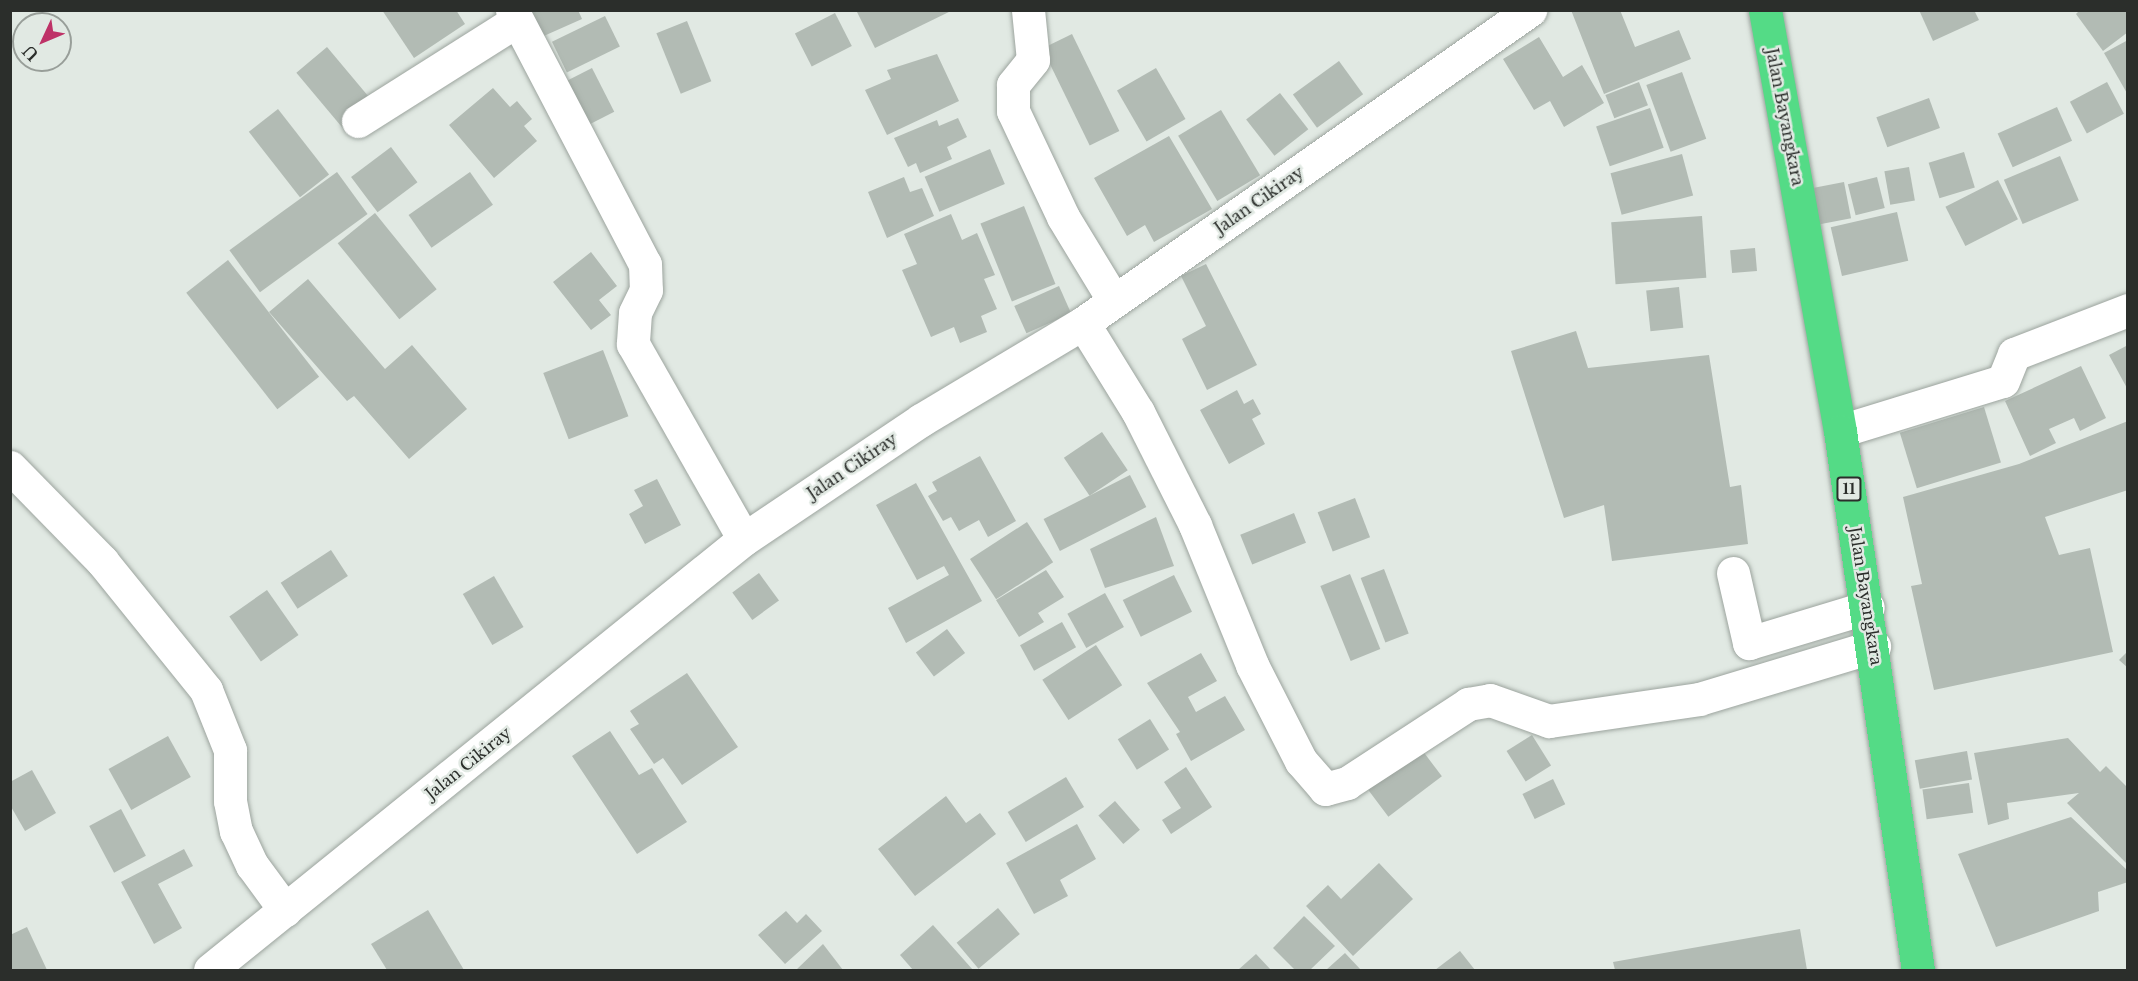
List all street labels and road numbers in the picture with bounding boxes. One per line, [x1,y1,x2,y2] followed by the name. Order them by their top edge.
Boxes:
[1762,47,1808,187] street label: Jalan Bayangkara
[1211,162,1307,238] street label: Jalan Cikiray
[803,429,901,503] street label: Jalan Cikiray
[1836,477,1862,501] road number: 11
[1846,525,1886,667] street label: Jalan Bayangkara
[421,723,515,803] street label: Jalan Cikiray

